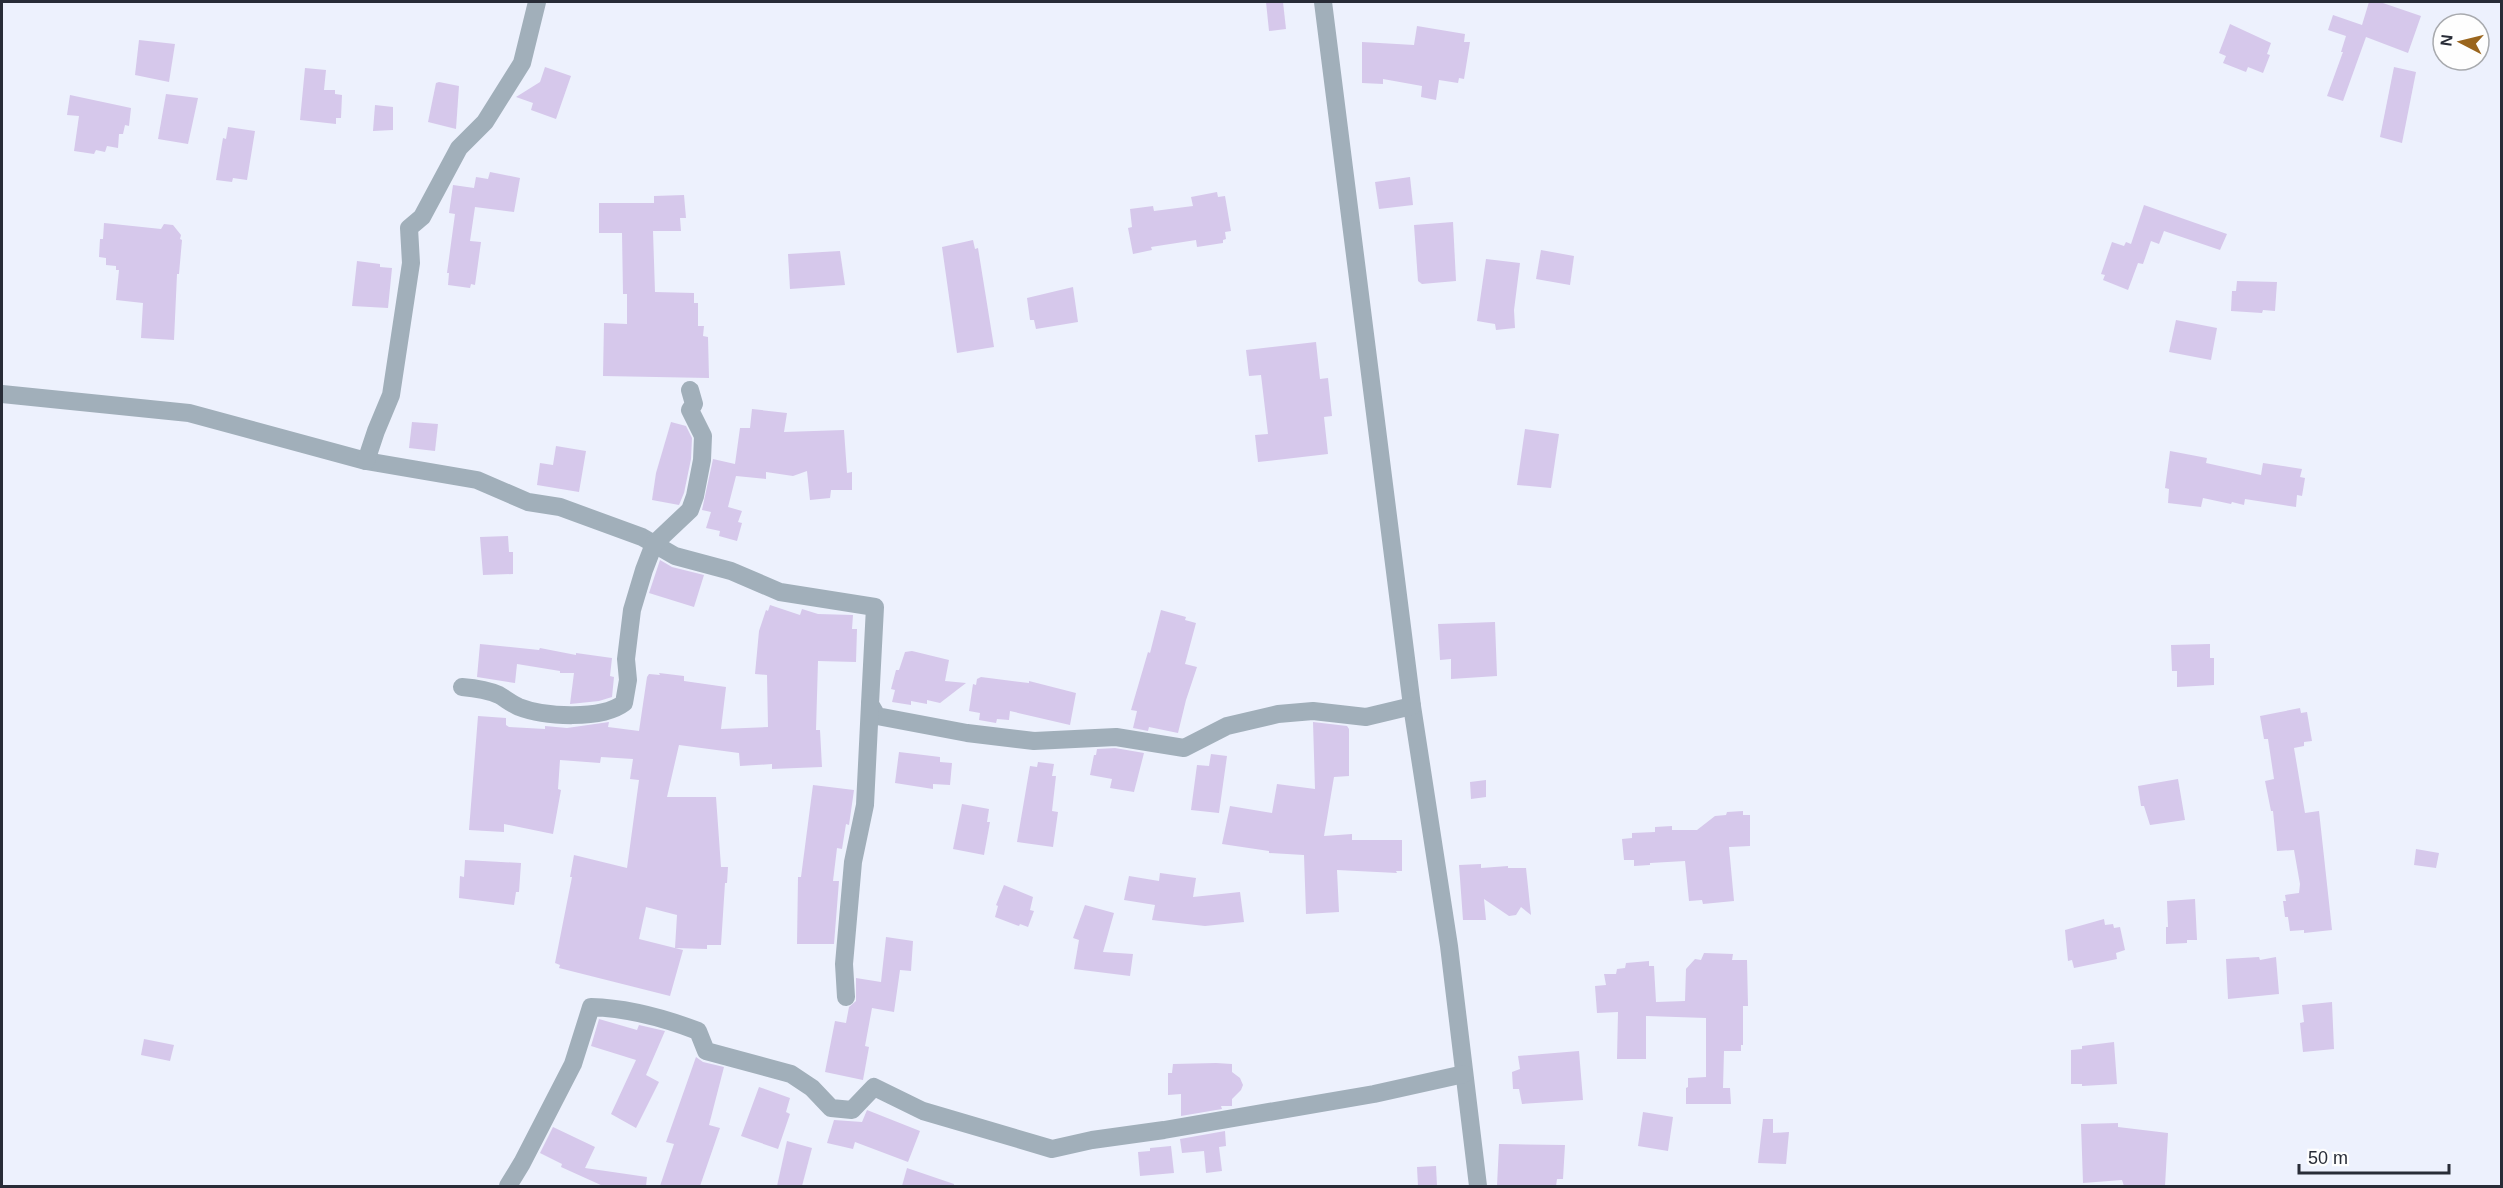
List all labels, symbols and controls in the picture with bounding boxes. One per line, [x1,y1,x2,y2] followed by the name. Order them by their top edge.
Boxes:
[2431,12,2491,72] north arrow
[2437,33,2456,47] text: N
[2299,1137,2449,1175] scale bar
[2308,1148,2348,1168] text: 50 m

